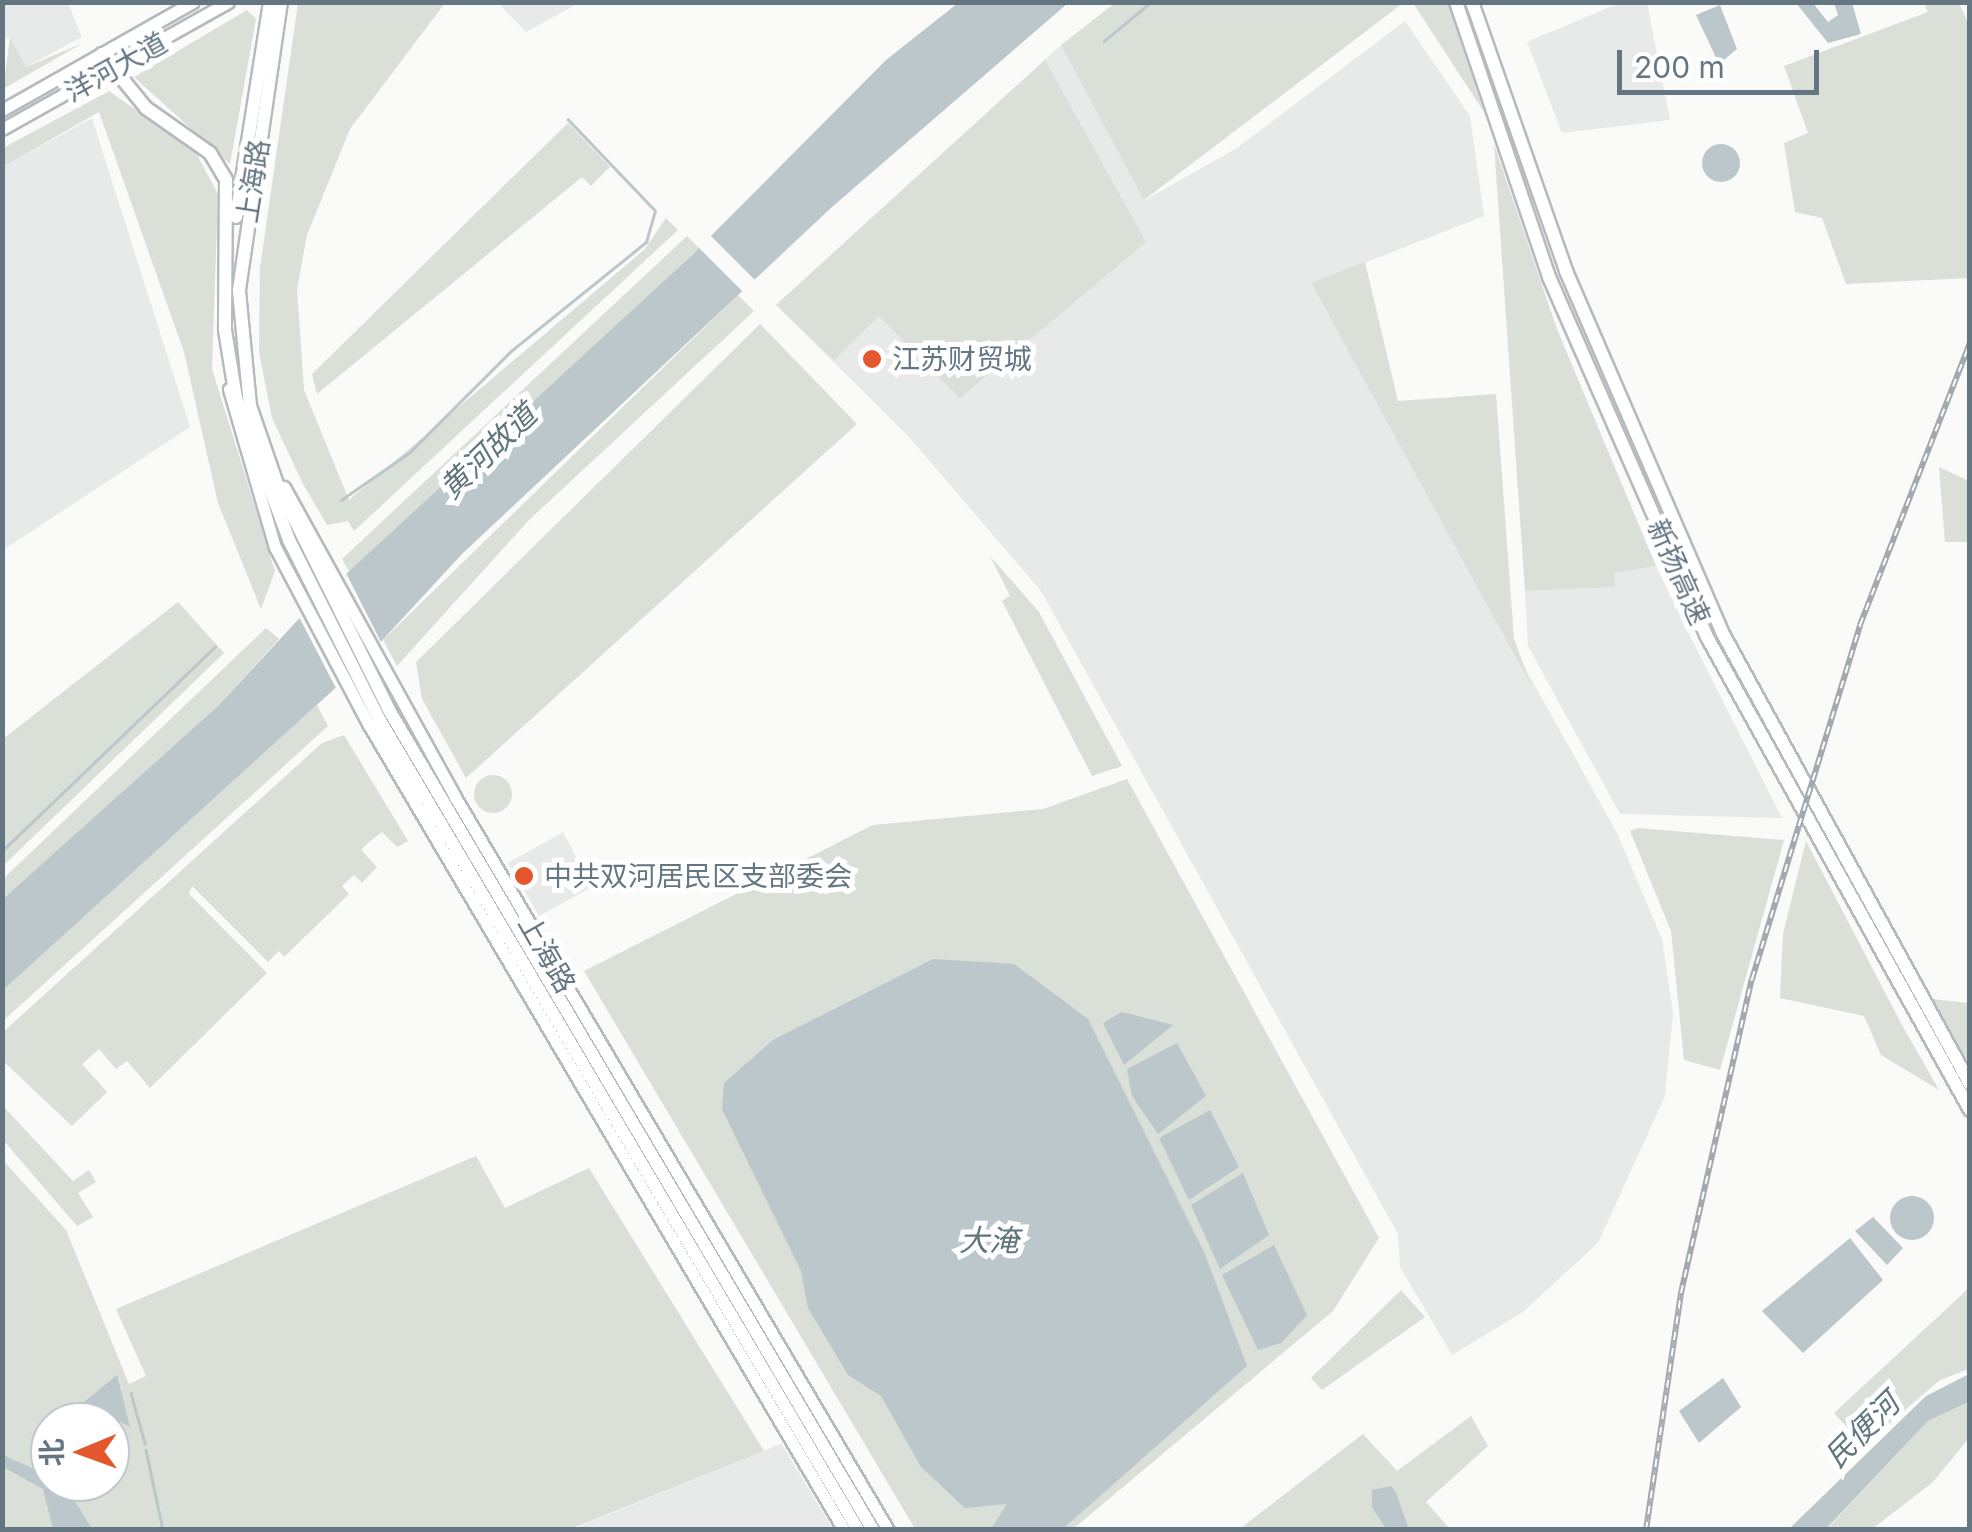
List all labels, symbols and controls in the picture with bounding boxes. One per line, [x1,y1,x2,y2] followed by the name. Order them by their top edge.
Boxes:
[59,25,173,109] street label: 洋河大道
[1622,30,1824,92] scale bar
[1634,49,1725,85] text: 200 m
[230,137,276,225] street label: 上海路
[892,342,1032,376] place label: 江苏财贸城
[861,348,883,370] marker: 江苏财贸城
[432,396,544,506] water label: 黄河故道
[1641,514,1717,630] street label: 新扬高速
[544,859,852,893] place label: 中共双河居民区支部委会
[513,865,535,887] marker: 中共双河居民区支部委会
[511,909,583,999] street label: 上海路
[959,1222,1019,1258] water label: 大淹
[1817,1385,1907,1475] water label: 民便河
[30,1402,130,1502] north arrow
[35,1438,69,1467] text: 北

